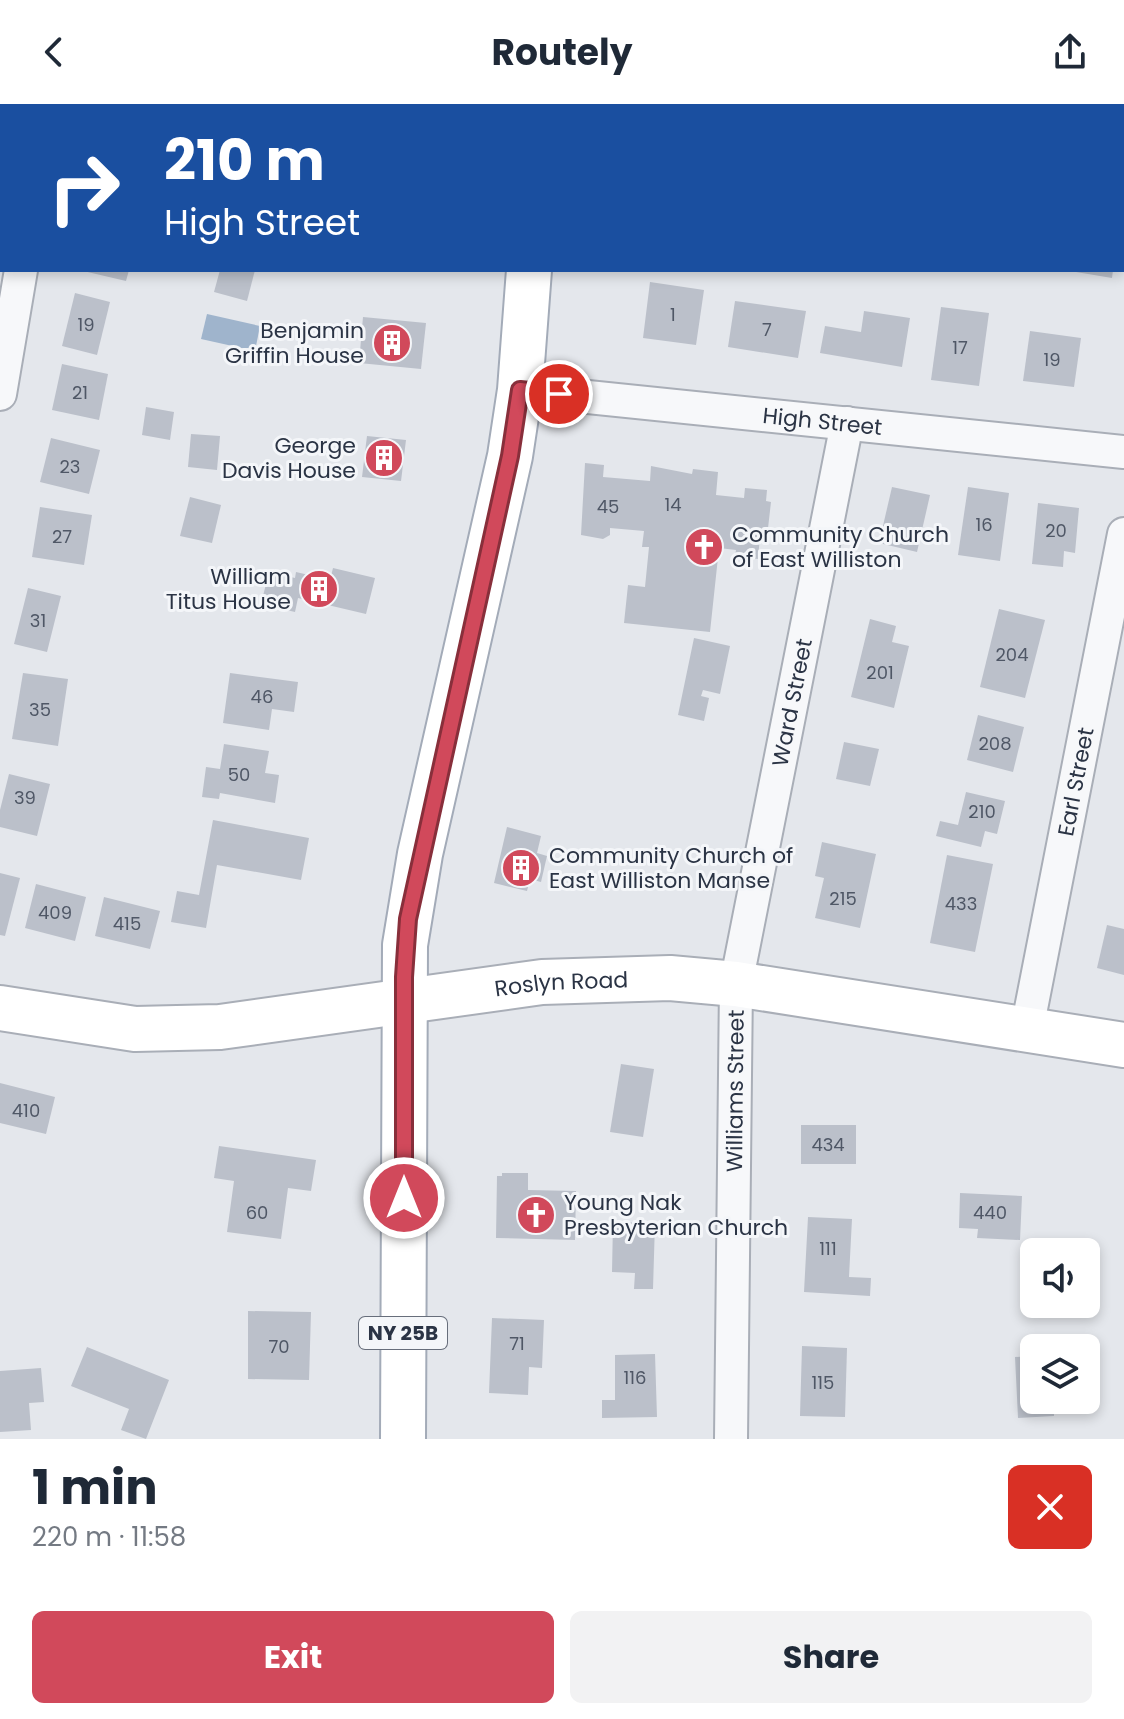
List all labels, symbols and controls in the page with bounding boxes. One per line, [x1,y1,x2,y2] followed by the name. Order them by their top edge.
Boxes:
[492,27,632,78] text: Routely
[32,30,76,74] icon: back
[1048,30,1092,74] icon: share
[164,121,325,200] text: 210 m
[32,136,136,240] icon: right
[164,197,360,248] text: High Street
[670,302,676,327] house number: 1
[77,312,95,337] house number: 19
[225,315,364,371] place label: Benjamin Griffin House
[762,317,772,342] house number: 7
[371,322,413,364] building icon: Benjamin Griffin House
[952,335,968,360] house number: 17
[1043,347,1061,372] house number: 19
[525,360,593,428] pin
[537,372,581,416] icon: arrive
[72,380,88,405] house number: 21
[761,399,884,443] street label: High Street
[222,430,356,486] place label: George Davis House
[363,437,405,479] building icon: George Davis House
[60,454,80,479] house number: 23
[664,492,682,517] house number: 14
[597,494,619,519] house number: 45
[975,512,993,537] house number: 16
[1045,518,1067,543] house number: 20
[732,519,949,575] place label: Community Church of East Williston
[52,524,72,549] house number: 27
[683,526,725,568] church icon: Community Church of East Williston
[166,561,291,617] place label: William Titus House
[298,568,340,610] building icon: William Titus House
[30,608,46,633] house number: 31
[764,636,820,769] street label: Ward Street
[996,642,1028,667] house number: 204
[866,660,894,685] house number: 201
[251,684,273,709] house number: 46
[29,697,51,722] house number: 35
[1050,725,1101,839] street label: Earl Street
[978,731,1012,756] house number: 208
[228,762,250,787] house number: 50
[14,785,36,810] house number: 39
[968,799,996,824] house number: 210
[549,840,793,896] place label: Community Church of East Williston Manse
[500,847,542,889] building icon: Community Church of East Williston Manse
[829,886,857,911] house number: 215
[945,891,977,916] house number: 433
[38,900,72,925] house number: 409
[113,911,141,936] house number: 415
[493,964,629,1004] street label: Roslyn Road
[718,1010,751,1172] street label: Williams Street
[12,1098,40,1123] house number: 410
[811,1132,845,1157] house number: 434
[362,1156,446,1240] position arrow
[564,1187,788,1243] place label: Young Nak Presbyterian Church
[515,1194,557,1236] church icon: Young Nak Presbyterian Church
[246,1200,268,1225] house number: 60
[973,1200,1007,1225] house number: 440
[819,1236,837,1261] house number: 111
[1020,1238,1100,1414] map controls
[1020,1238,1100,1318] button: sound
[359,1317,447,1349] road number: NY 25B
[509,1331,525,1356] house number: 71
[268,1334,290,1359] house number: 70
[1020,1334,1100,1414] button: layers
[624,1365,646,1390] house number: 116
[812,1370,834,1395] house number: 115
[32,1454,158,1521] text: 1 min
[1008,1465,1092,1549] button: close
[32,1519,186,1555] text: 220 m · 11:58
[32,1611,554,1703] button: Exit
[570,1611,1092,1703] button: Share

